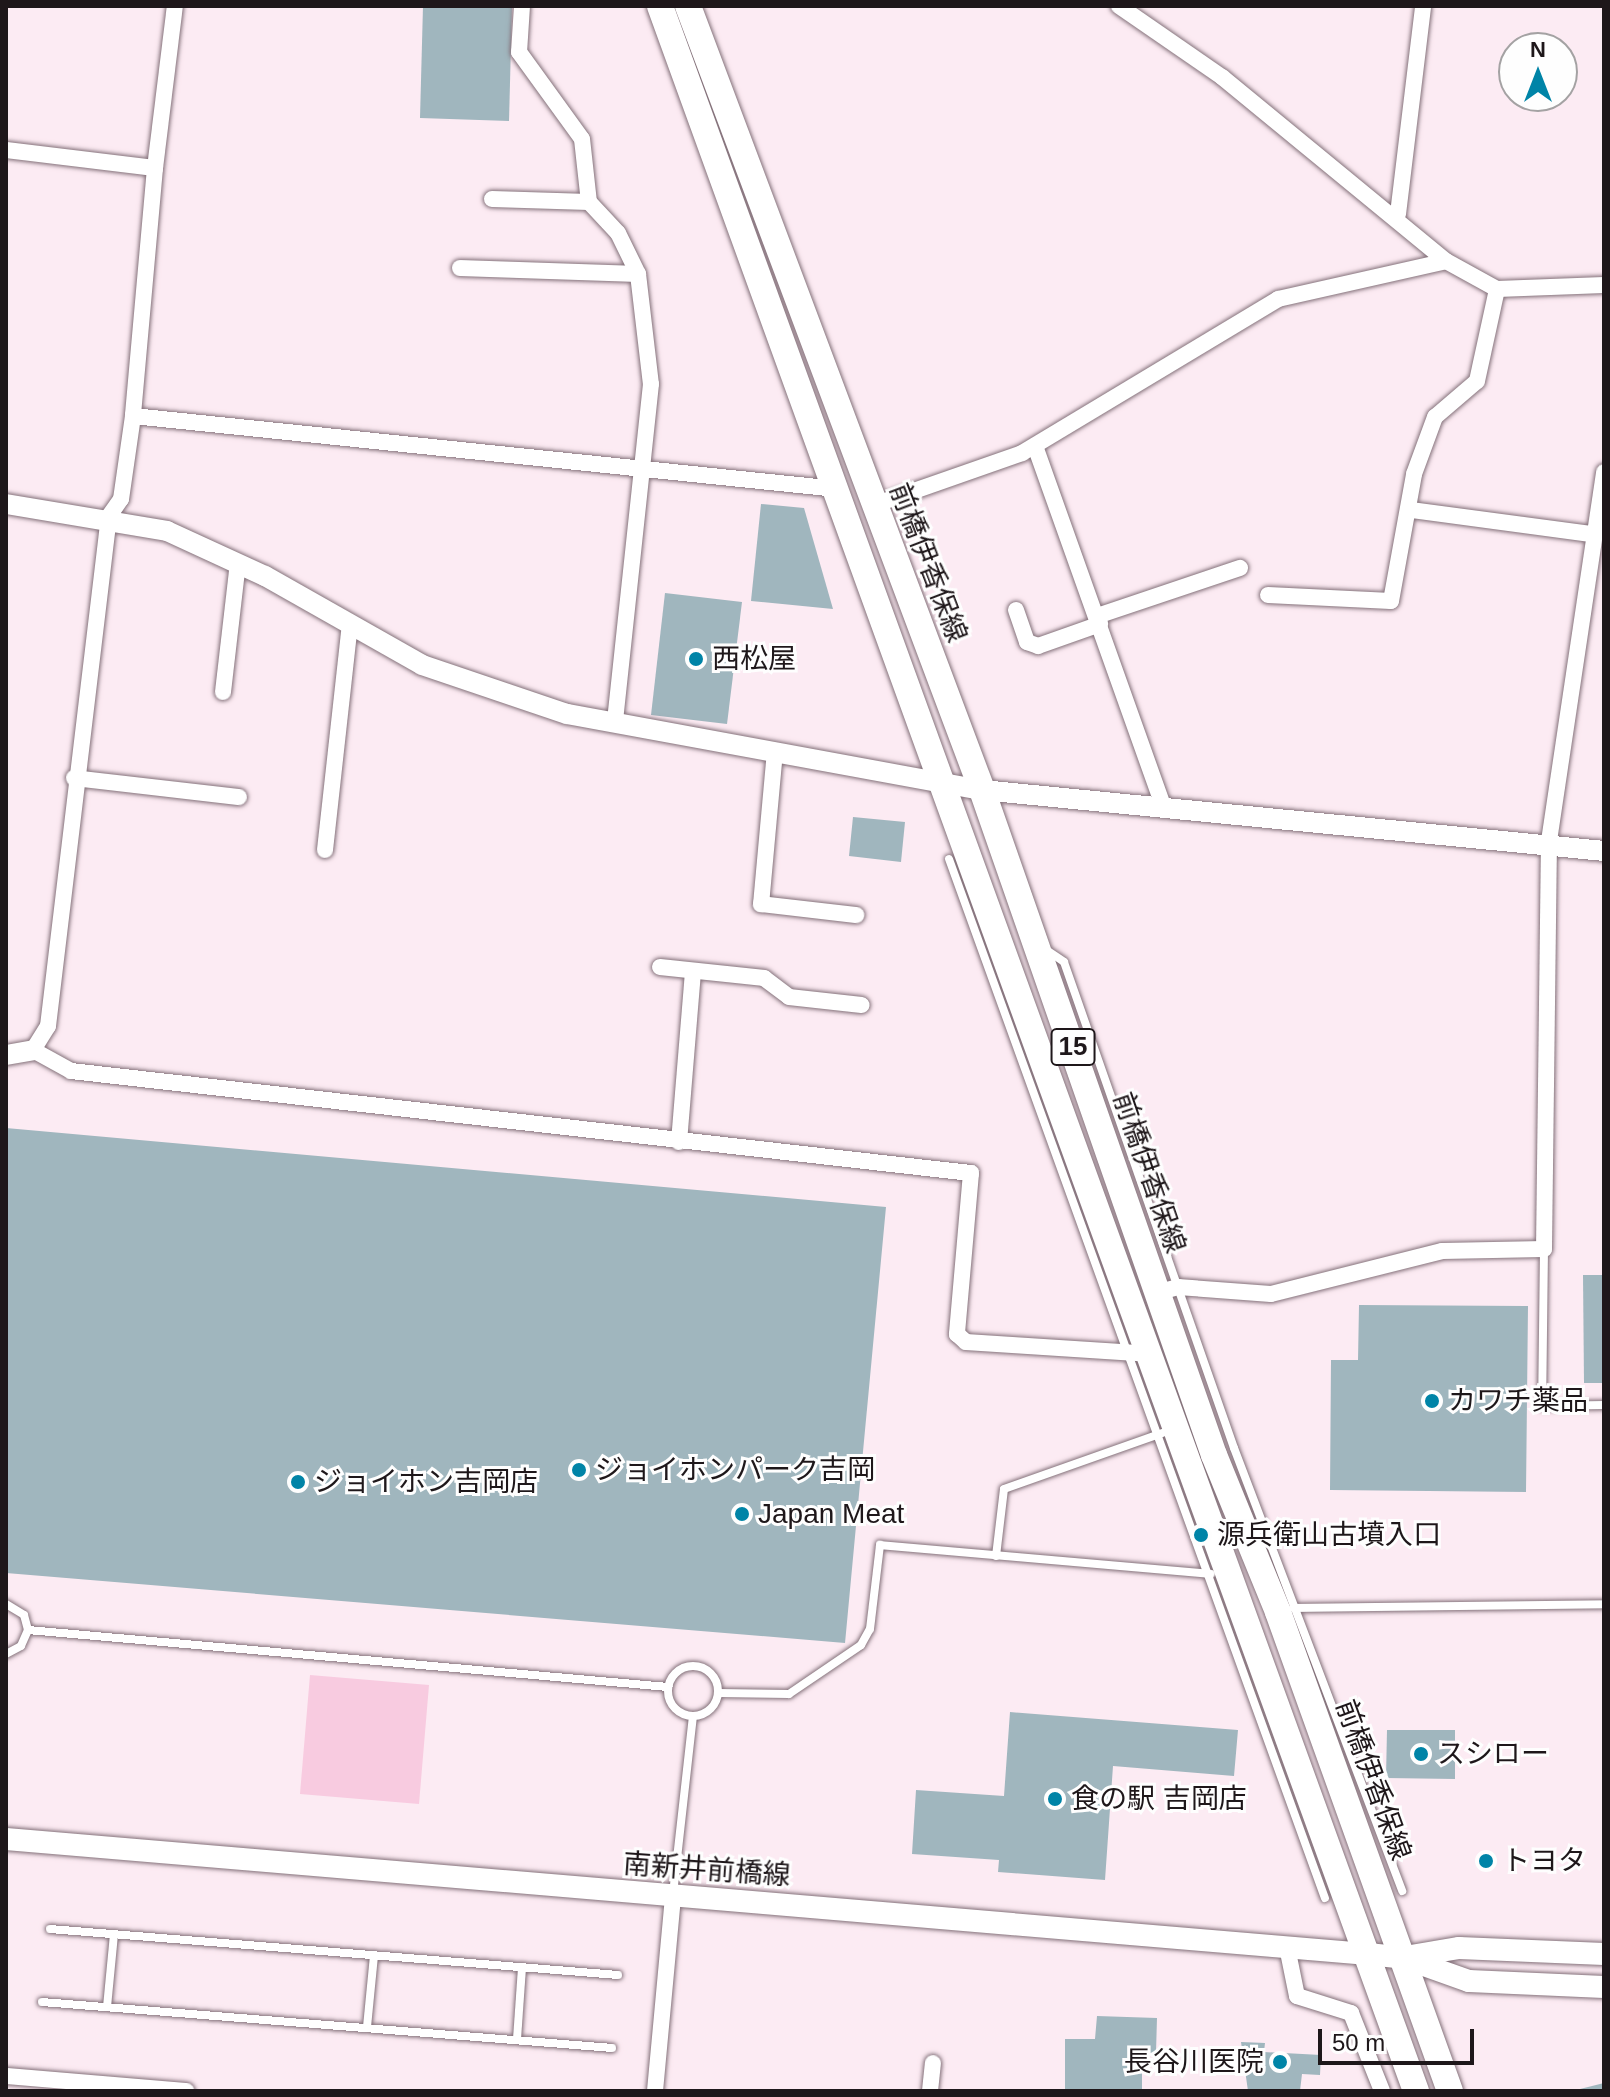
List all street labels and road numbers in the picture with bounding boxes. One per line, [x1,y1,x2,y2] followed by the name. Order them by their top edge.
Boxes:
[882,479,974,647] street label: 前橋伊香保線
[1049,1025,1097,1069] road number: 15
[1106,1088,1192,1258] street label: 前橋伊香保線
[1328,1695,1418,1865] street label: 前橋伊香保線
[622,1847,792,1893] street label: 南新井前橋線

